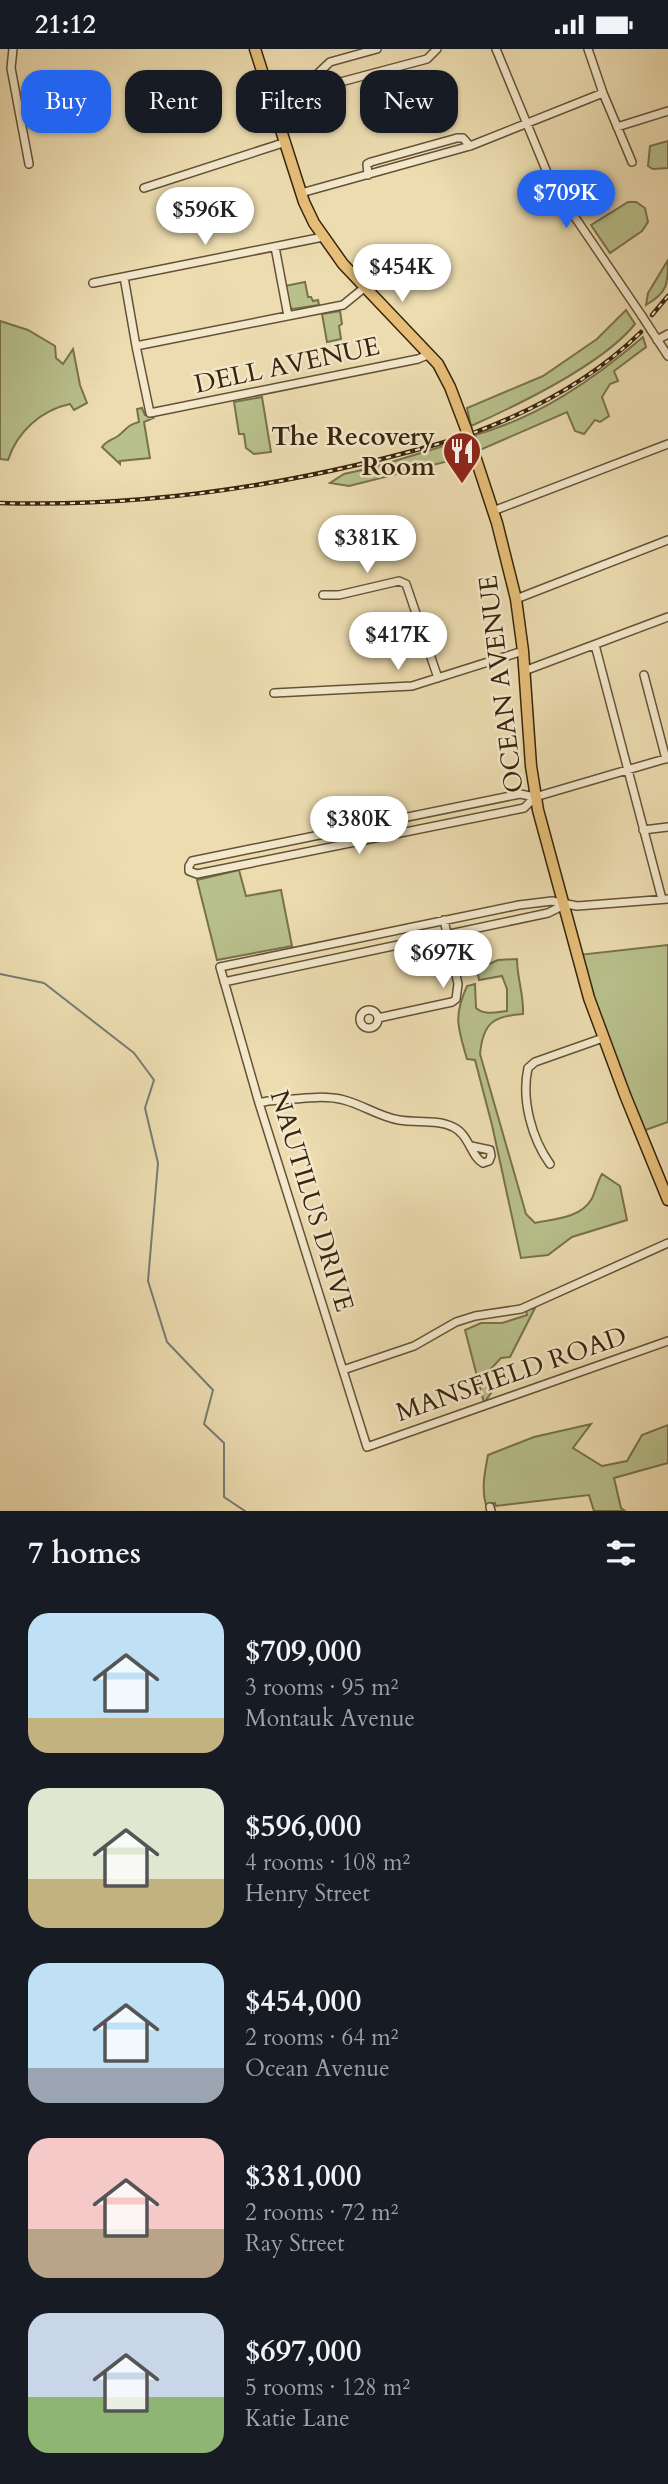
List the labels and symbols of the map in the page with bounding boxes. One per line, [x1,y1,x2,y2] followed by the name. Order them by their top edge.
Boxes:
[517,171,615,230] pin: $709K
[156,187,254,247] pin: $596K
[353,245,451,304] pin: $454K
[191,328,383,402] street label: DELL AVENUE
[271,419,435,484] place label: The Recovery Room
[441,430,483,485] restaurant icon: The Recovery Room
[318,515,416,575] pin: $381K
[470,573,532,795] street label: OCEAN AVENUE
[349,613,447,672] pin: $417K
[310,797,408,856] pin: $380K
[394,930,492,990] pin: $697K
[262,1086,362,1316] street label: NAUTILUS DRIVE
[391,1318,631,1430] street label: MANSFIELD ROAD

